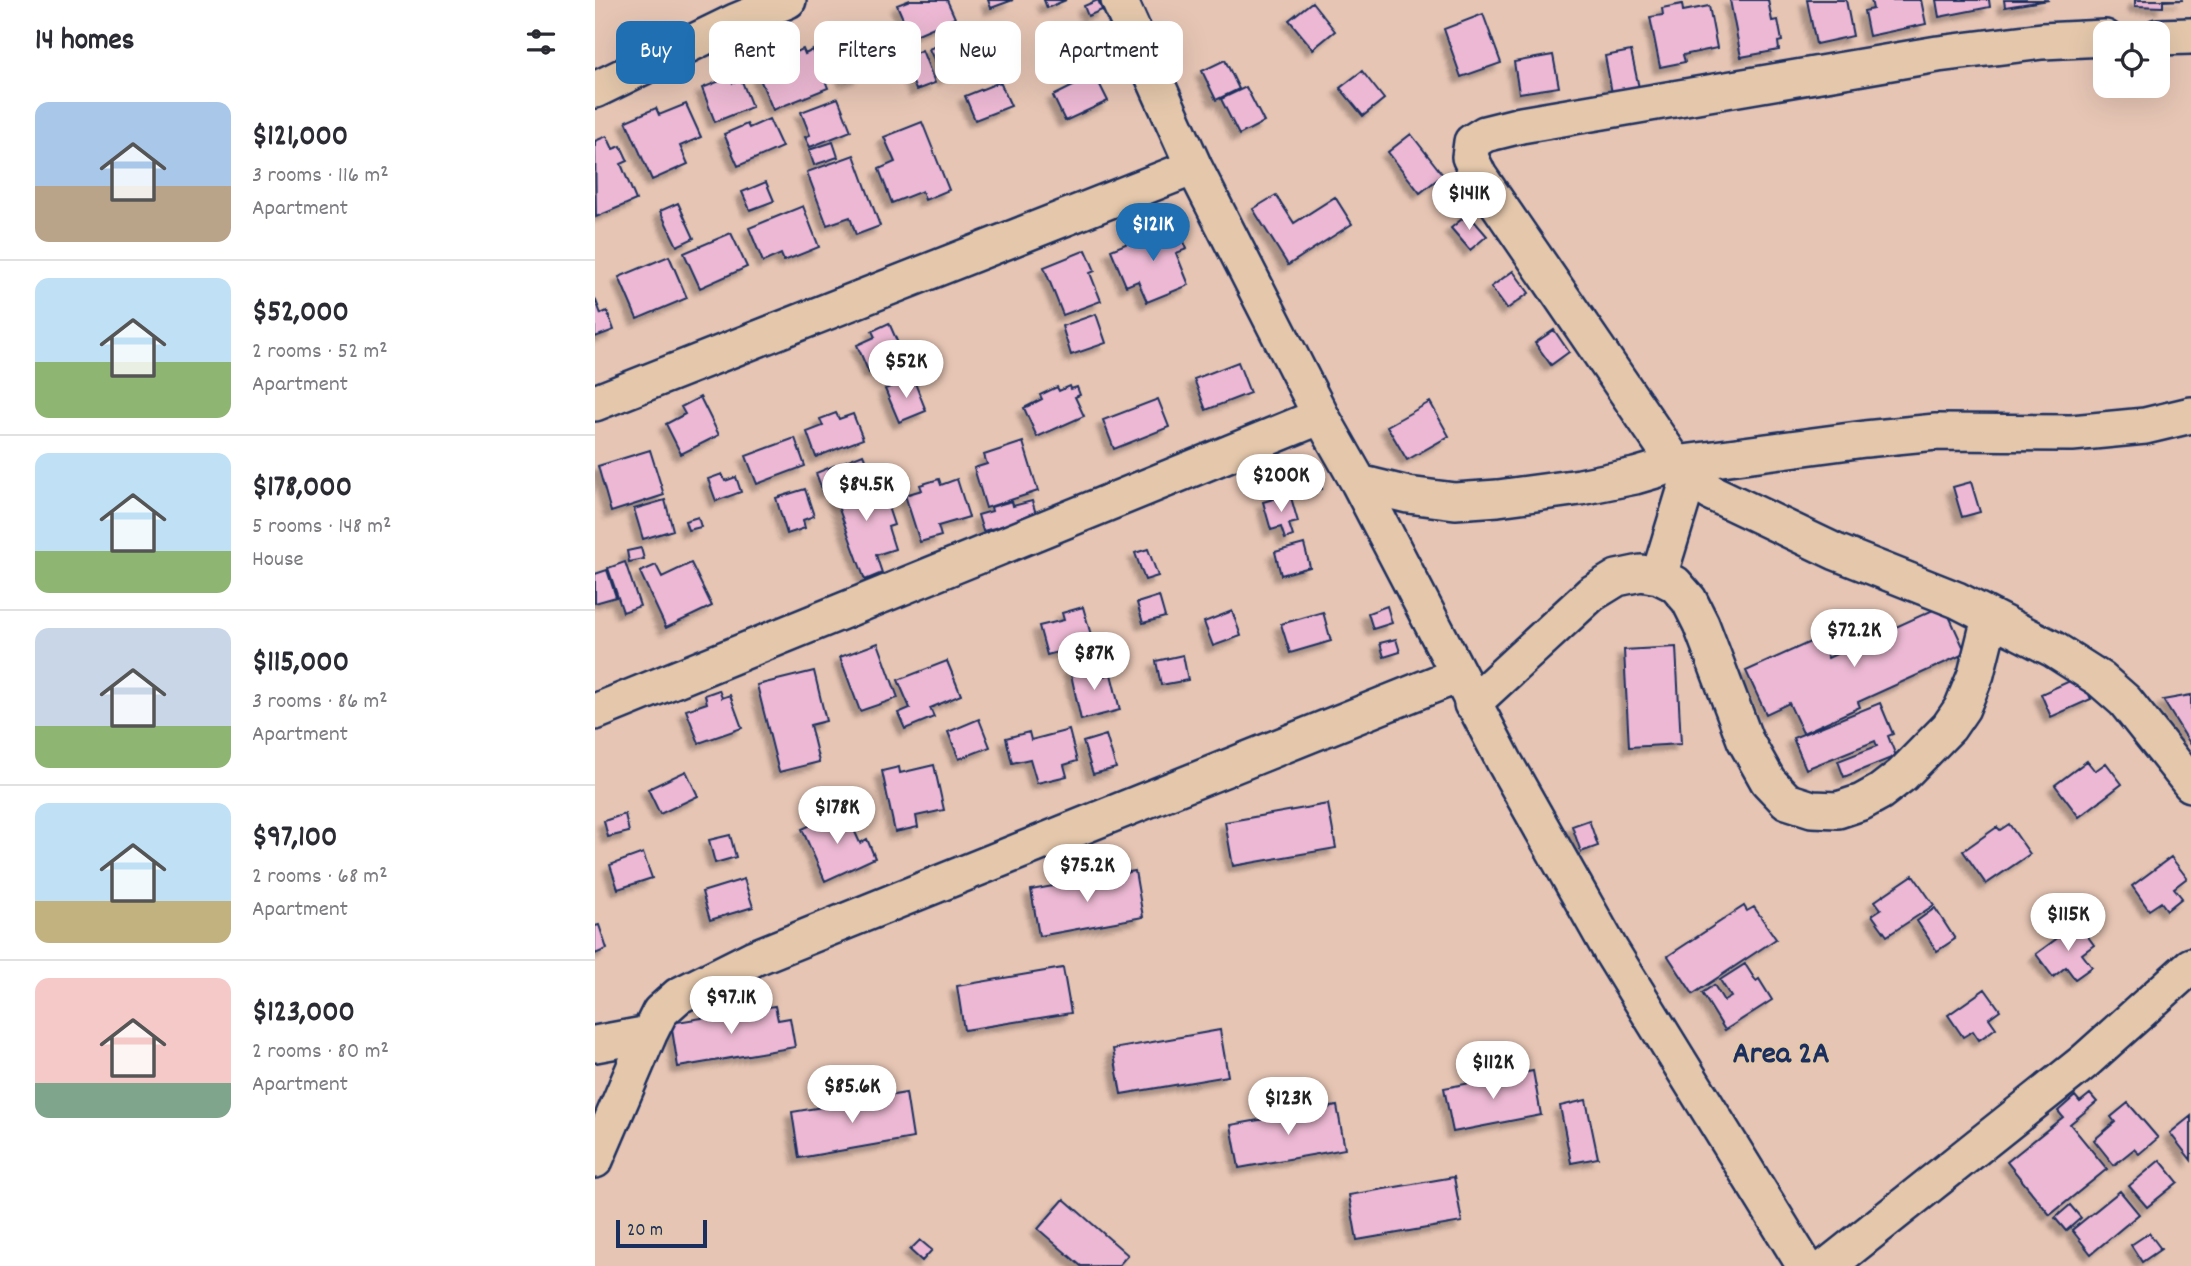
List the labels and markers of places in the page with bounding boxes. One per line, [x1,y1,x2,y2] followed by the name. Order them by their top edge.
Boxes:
[1420,173,1518,232] pin: $141K
[1104,204,1202,263] pin: $121K
[865,340,947,400] pin: $52K
[1232,454,1330,514] pin: $200K
[809,463,923,523] pin: $84.5K
[1797,610,1911,669] pin: $72.2K
[1053,632,1135,692] pin: $87K
[788,786,886,846] pin: $178K
[1030,844,1144,904] pin: $75.2K
[2019,894,2117,953] pin: $115K
[674,976,788,1036] pin: $97.1K
[1444,1042,1542,1101] pin: $112K
[795,1066,909,1125] pin: $85.6K
[1239,1078,1337,1137] pin: $123K

